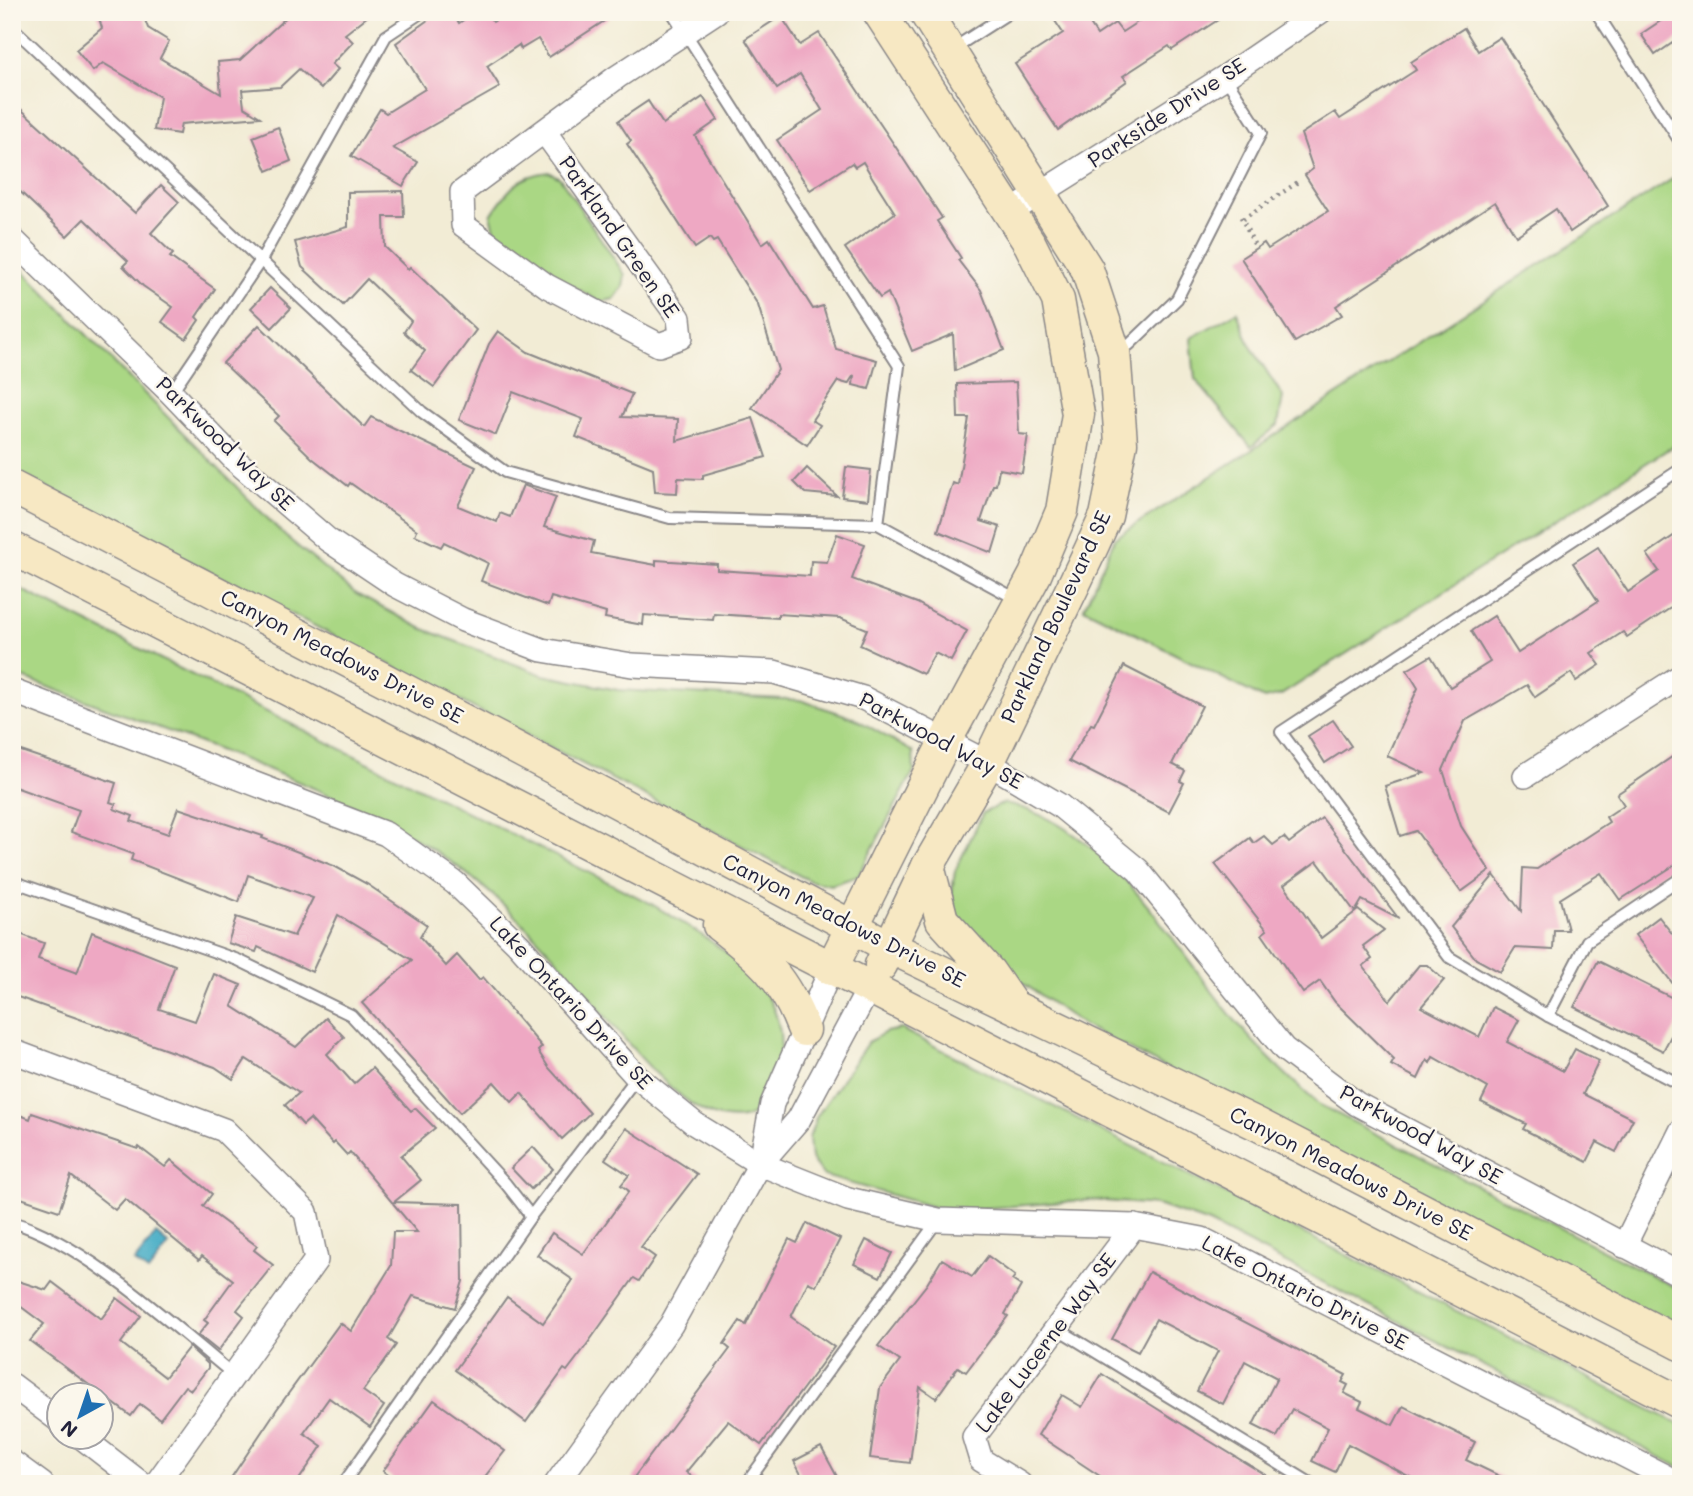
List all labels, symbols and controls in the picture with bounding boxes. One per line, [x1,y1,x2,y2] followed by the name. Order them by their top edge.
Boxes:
[1082,50,1250,173] street label: Parkside Drive SE
[554,150,686,323] street label: Parkland Green SE
[151,370,301,516] street label: Parkwood Way SE
[993,506,1116,727] street label: Parkland Boulevard SE
[217,582,469,729] street label: Canyon Meadows Drive SE
[855,685,1028,794] street label: Parkwood Way SE
[719,846,971,993] street label: Canyon Meadows Drive SE
[485,909,660,1094] street label: Lake Ontario Drive SE
[1336,1078,1508,1190] street label: Parkwood Way SE
[1226,1099,1478,1246] street label: Canyon Meadows Drive SE
[1198,1228,1413,1355] street label: Lake Ontario Drive SE
[968,1247,1121,1437] street label: Lake Lucerne Way SE
[46,1380,116,1450] north arrow
[55,1415,82,1444] text: N

